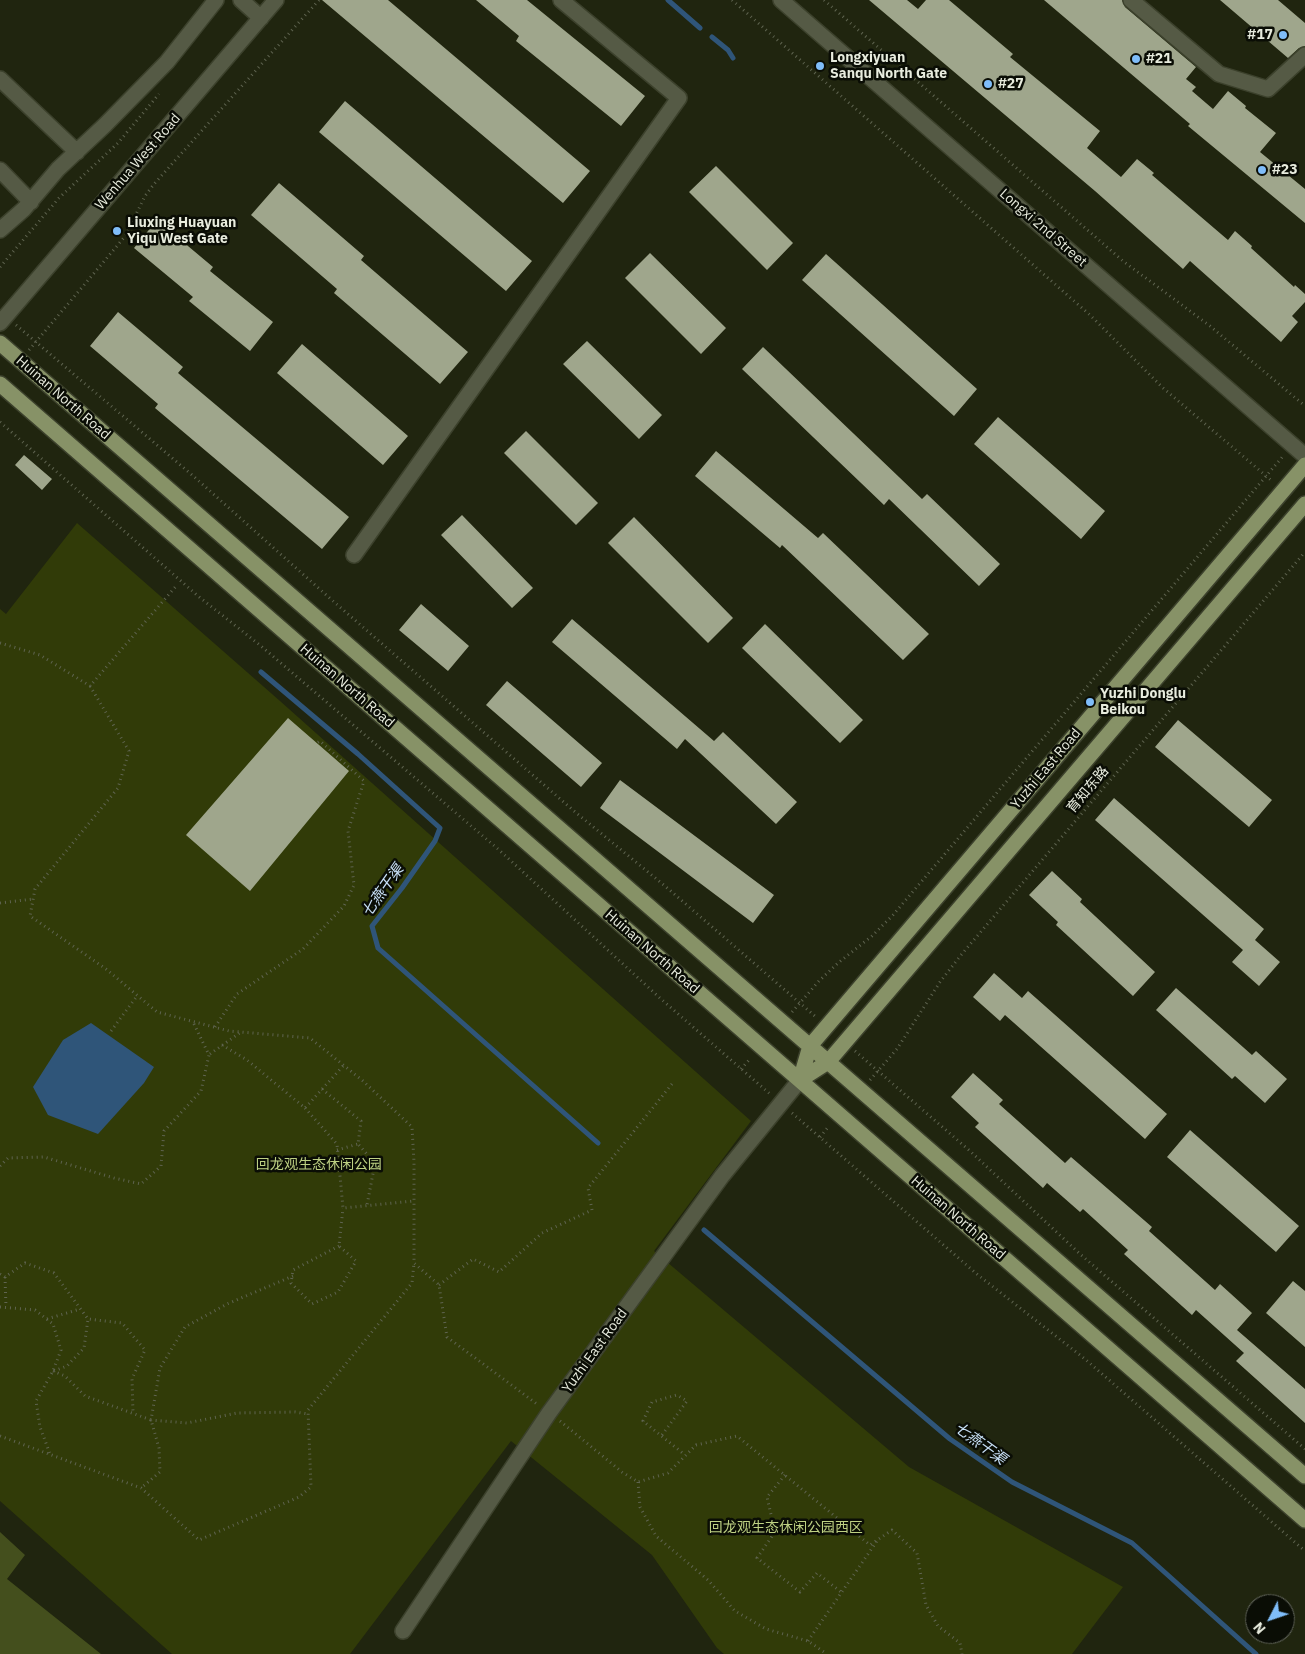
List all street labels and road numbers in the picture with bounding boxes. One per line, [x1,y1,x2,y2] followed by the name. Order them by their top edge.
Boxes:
[92,111,184,213] street label: Wenhua West Road
[996,186,1090,270] street label: Longxi 2nd Street
[12,353,114,443] street label: Huinan North Road
[296,641,398,731] street label: Huinan North Road
[1007,725,1085,813] street label: Yuzhi East Road
[1064,763,1112,817] street label: 育知东路
[601,907,703,997] street label: Huinan North Road
[907,1173,1009,1263] street label: Huinan North Road
[559,1306,631,1396] street label: Yuzhi East Road

